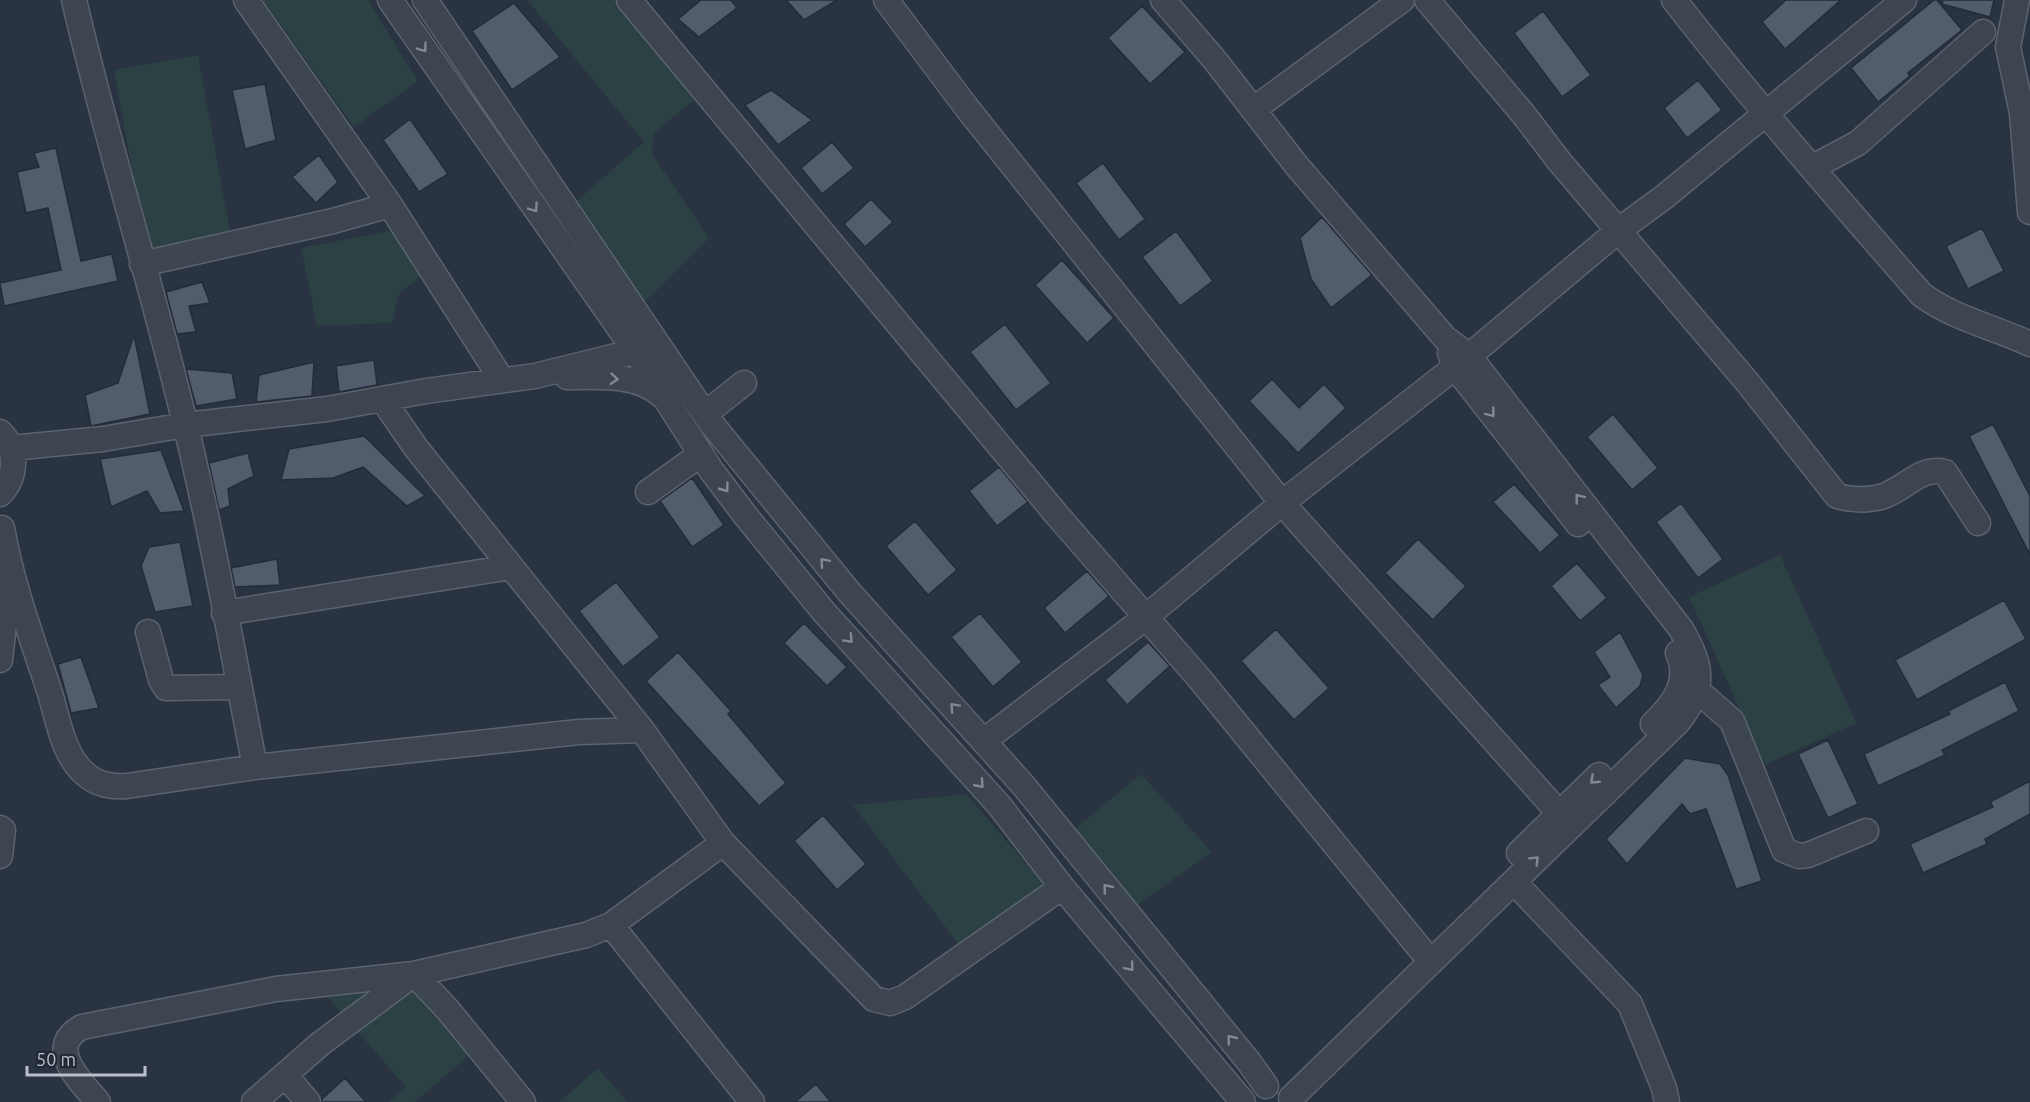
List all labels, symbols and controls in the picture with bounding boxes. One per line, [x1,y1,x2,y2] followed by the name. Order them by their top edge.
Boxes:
[416,41,427,52] one-way arrow
[527,202,538,213] one-way arrow
[609,372,619,385] one-way arrow
[1483,407,1494,418] one-way arrow
[718,482,729,493] one-way arrow
[1576,494,1587,505] one-way arrow
[820,558,831,569] one-way arrow
[842,631,853,642] one-way arrow
[950,704,961,714] one-way arrow
[1590,773,1601,784] one-way arrow
[973,777,984,787] one-way arrow
[1528,857,1539,868] one-way arrow
[1104,884,1115,895] one-way arrow
[1123,960,1134,971] one-way arrow
[1227,1035,1238,1046] one-way arrow
[27,1039,146,1077] scale bar
[36,1049,76,1069] text: 50 m

